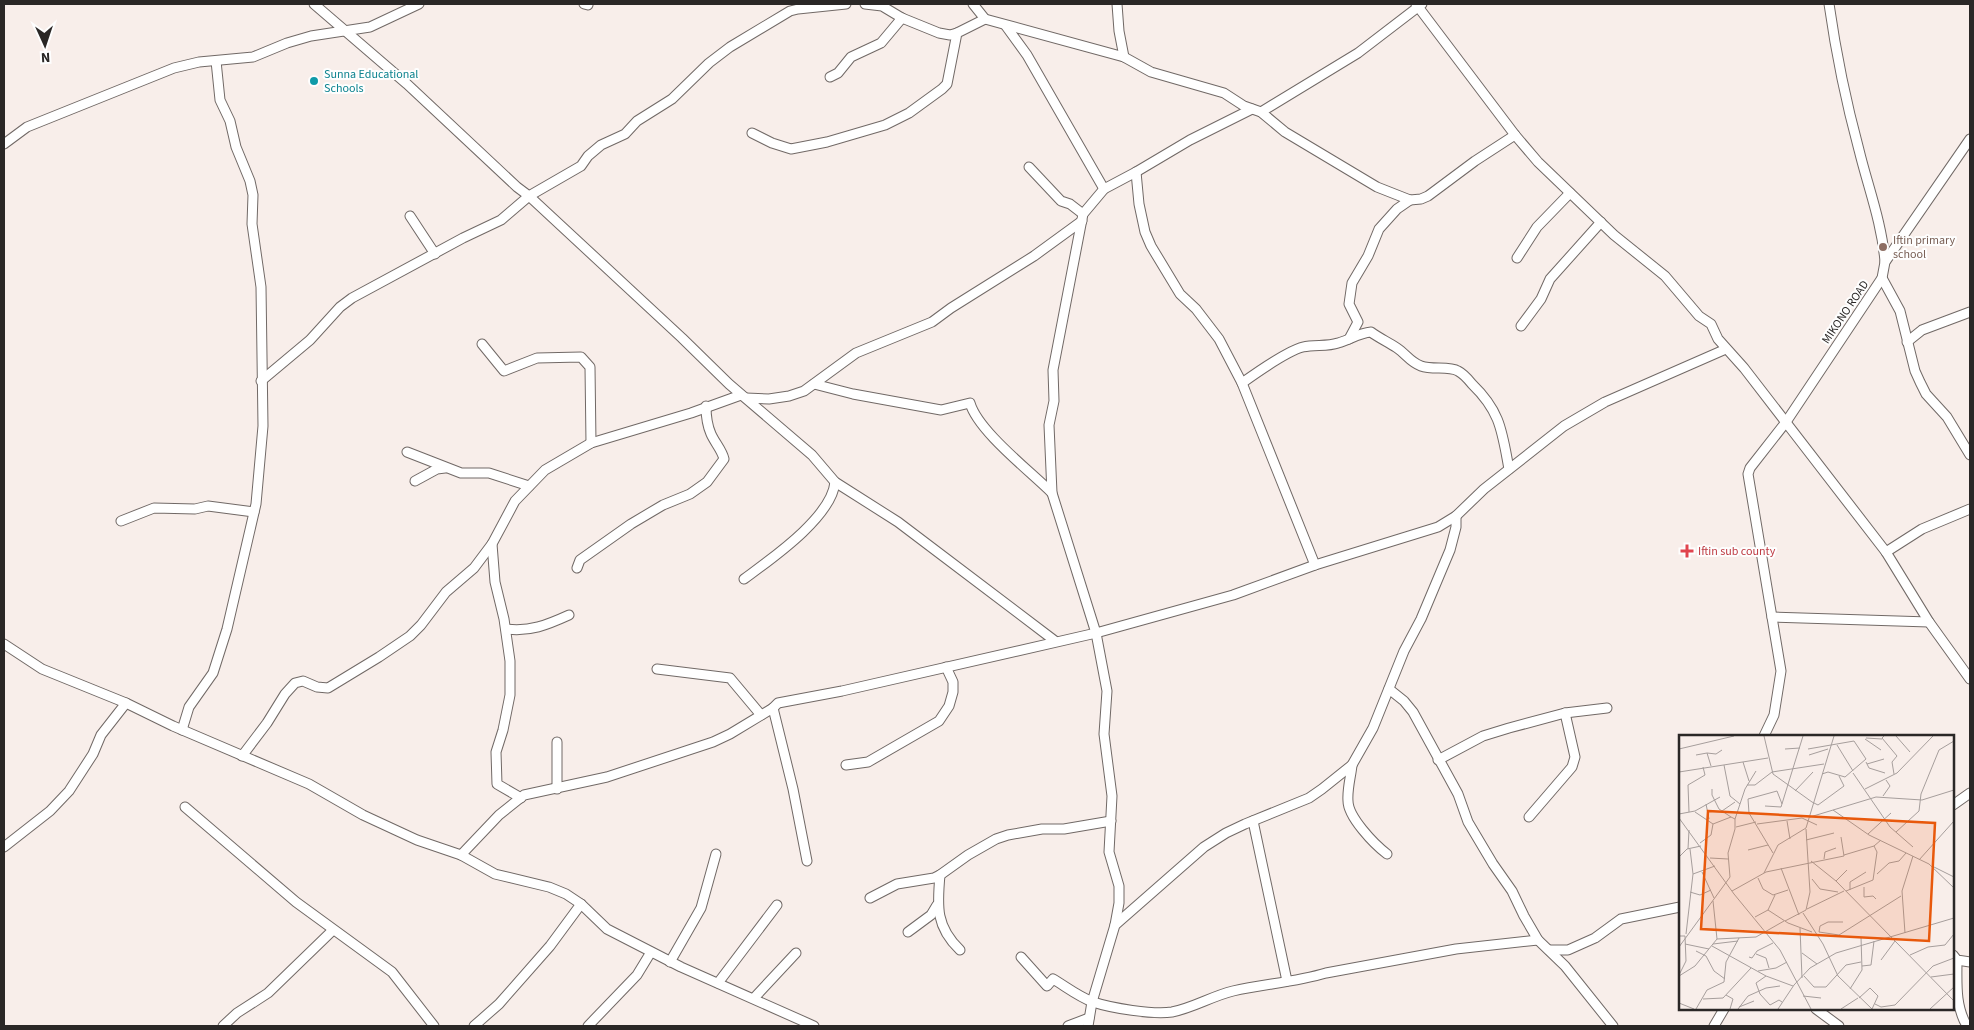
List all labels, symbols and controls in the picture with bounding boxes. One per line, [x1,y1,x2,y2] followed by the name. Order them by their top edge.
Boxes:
[20,20,70,70] north arrow
[40,47,51,67] text: N
[324,66,418,97] place label: Sunna Educational Schools
[308,75,320,87] marker: Sunna Educational Schools
[1893,232,1955,263] place label: Iftin primary school
[1877,241,1889,253] marker: Iftin primary school
[1818,277,1873,347] street label: MIKONO ROAD
[1698,543,1776,560] place label: Iftin sub county
[1680,544,1694,558] marker: Iftin sub county
[1679,735,1954,1010] inset map

